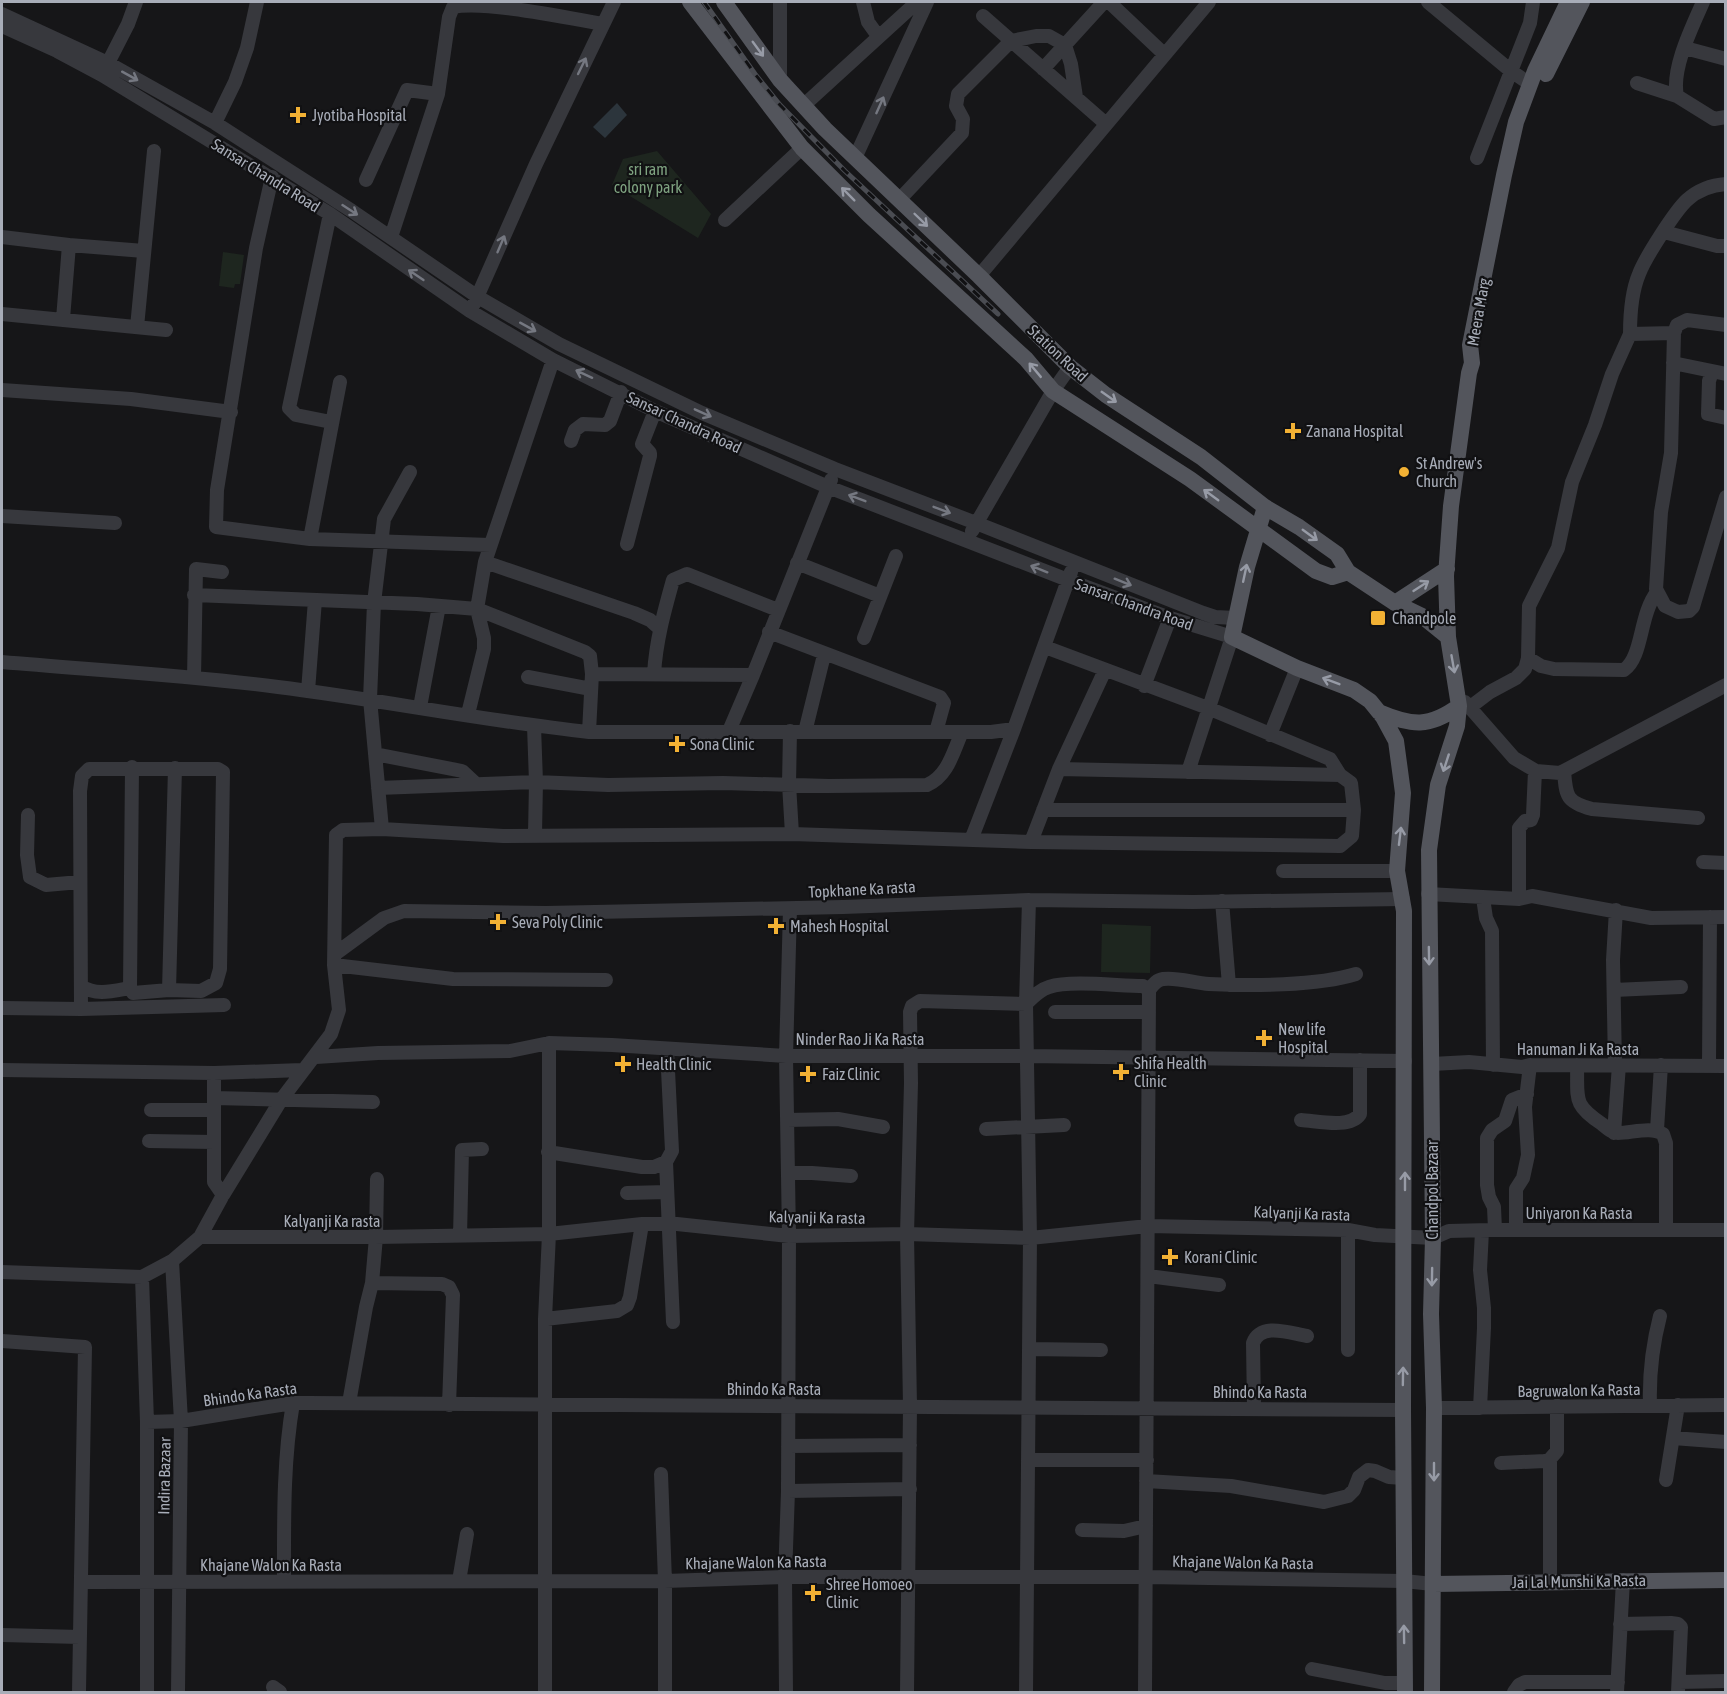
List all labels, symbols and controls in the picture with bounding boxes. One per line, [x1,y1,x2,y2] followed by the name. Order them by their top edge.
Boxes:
[752,40,764,57] one-way arrow
[576,58,588,76] one-way arrow
[121,70,138,82] one-way arrow
[875,96,886,114] one-way arrow
[289,106,307,124] marker: Jyotiba Hospital
[312,106,407,125] place label: Jyotiba Hospital
[209,134,323,216] street label: Sansar Chandra Road
[614,160,682,197] park label: sri ram colony park
[840,186,855,201] one-way arrow
[341,204,358,216] one-way arrow
[913,213,928,228] one-way arrow
[496,235,507,253] one-way arrow
[409,269,425,281] one-way arrow
[1463,277,1494,347] street label: Meera Marg
[519,321,536,333] one-way arrow
[1024,321,1092,385] street label: Station Road
[1029,362,1042,378] one-way arrow
[575,368,593,380] one-way arrow
[624,388,744,456] street label: Sansar Chandra Road
[1100,391,1116,403] one-way arrow
[693,408,711,419] one-way arrow
[1284,422,1302,440] marker: Zanana Hospital
[1306,422,1404,441] place label: Zanana Hospital
[1416,454,1483,490] place label: St Andrew's Church
[1397,465,1411,479] marker: St Andrew's Church
[1203,488,1219,501] one-way arrow
[848,492,867,503] one-way arrow
[932,505,951,516] one-way arrow
[1302,529,1318,541] one-way arrow
[1030,562,1048,573] one-way arrow
[1240,564,1252,583] one-way arrow
[1073,574,1195,634] street label: Sansar Chandra Road
[1113,577,1132,588] one-way arrow
[1412,580,1429,592] one-way arrow
[1369,609,1387,627] marker: Chandpole
[1392,609,1456,628] place label: Chandpole
[1448,654,1459,673] one-way arrow
[1322,675,1340,686] one-way arrow
[668,735,686,753] marker: Sona Clinic
[690,735,754,753] place label: Sona Clinic
[1440,753,1451,772] one-way arrow
[1395,827,1406,847] one-way arrow
[808,877,916,902] street label: Topkhane Ka rasta
[489,913,507,931] marker: Seva Poly Clinic
[512,913,603,932] place label: Seva Poly Clinic
[767,917,785,935] marker: Mahesh Hospital
[790,917,890,936] place label: Mahesh Hospital
[1424,945,1435,965] one-way arrow
[1278,1020,1329,1057] place label: New life Hospital
[1255,1029,1273,1047] marker: New life Hospital
[795,1030,925,1048] street label: Ninder Rao Ji Ka Rasta
[1517,1040,1639,1058] street label: Hanuman Ji Ka Rasta
[1134,1054,1207,1090] place label: Shifa Health Clinic
[614,1055,632,1073] marker: Health Clinic
[636,1055,711,1073] place label: Health Clinic
[1112,1063,1130,1081] marker: Shifa Health Clinic
[799,1065,817,1083] marker: Faiz Clinic
[822,1065,880,1083] place label: Faiz Clinic
[1423,1140,1442,1240] street label: Chandpol Bazaar
[1399,1172,1411,1192] one-way arrow
[1253,1202,1351,1225] street label: Kalyanji Ka rasta
[1525,1204,1633,1223] street label: Uniyaron Ka Rasta
[768,1207,866,1228] street label: Kalyanji Ka rasta
[284,1212,380,1231] street label: Kalyanji Ka rasta
[1161,1248,1179,1266] marker: Korani Clinic
[1184,1248,1257,1266] place label: Korani Clinic
[1426,1266,1438,1286] one-way arrow
[1397,1367,1409,1387] one-way arrow
[202,1379,298,1409] street label: Bhindo Ka Rasta
[727,1380,821,1398] street label: Bhindo Ka Rasta
[1517,1380,1641,1401] street label: Bagruwalon Ka Rasta
[1213,1383,1307,1401] street label: Bhindo Ka Rasta
[154,1437,174,1515] street label: Indira Bazaar
[1428,1461,1439,1481] one-way arrow
[685,1552,827,1573] street label: Khajane Walon Ka Rasta
[1172,1552,1314,1573] street label: Khajane Walon Ka Rasta
[200,1556,342,1575] street label: Khajane Walon Ka Rasta
[1512,1571,1646,1591] street label: Jai Lal Munshi Ka Rasta
[826,1575,912,1611] place label: Shree Homoeo Clinic
[804,1584,822,1602] marker: Shree Homoeo Clinic
[1398,1625,1410,1645] one-way arrow

